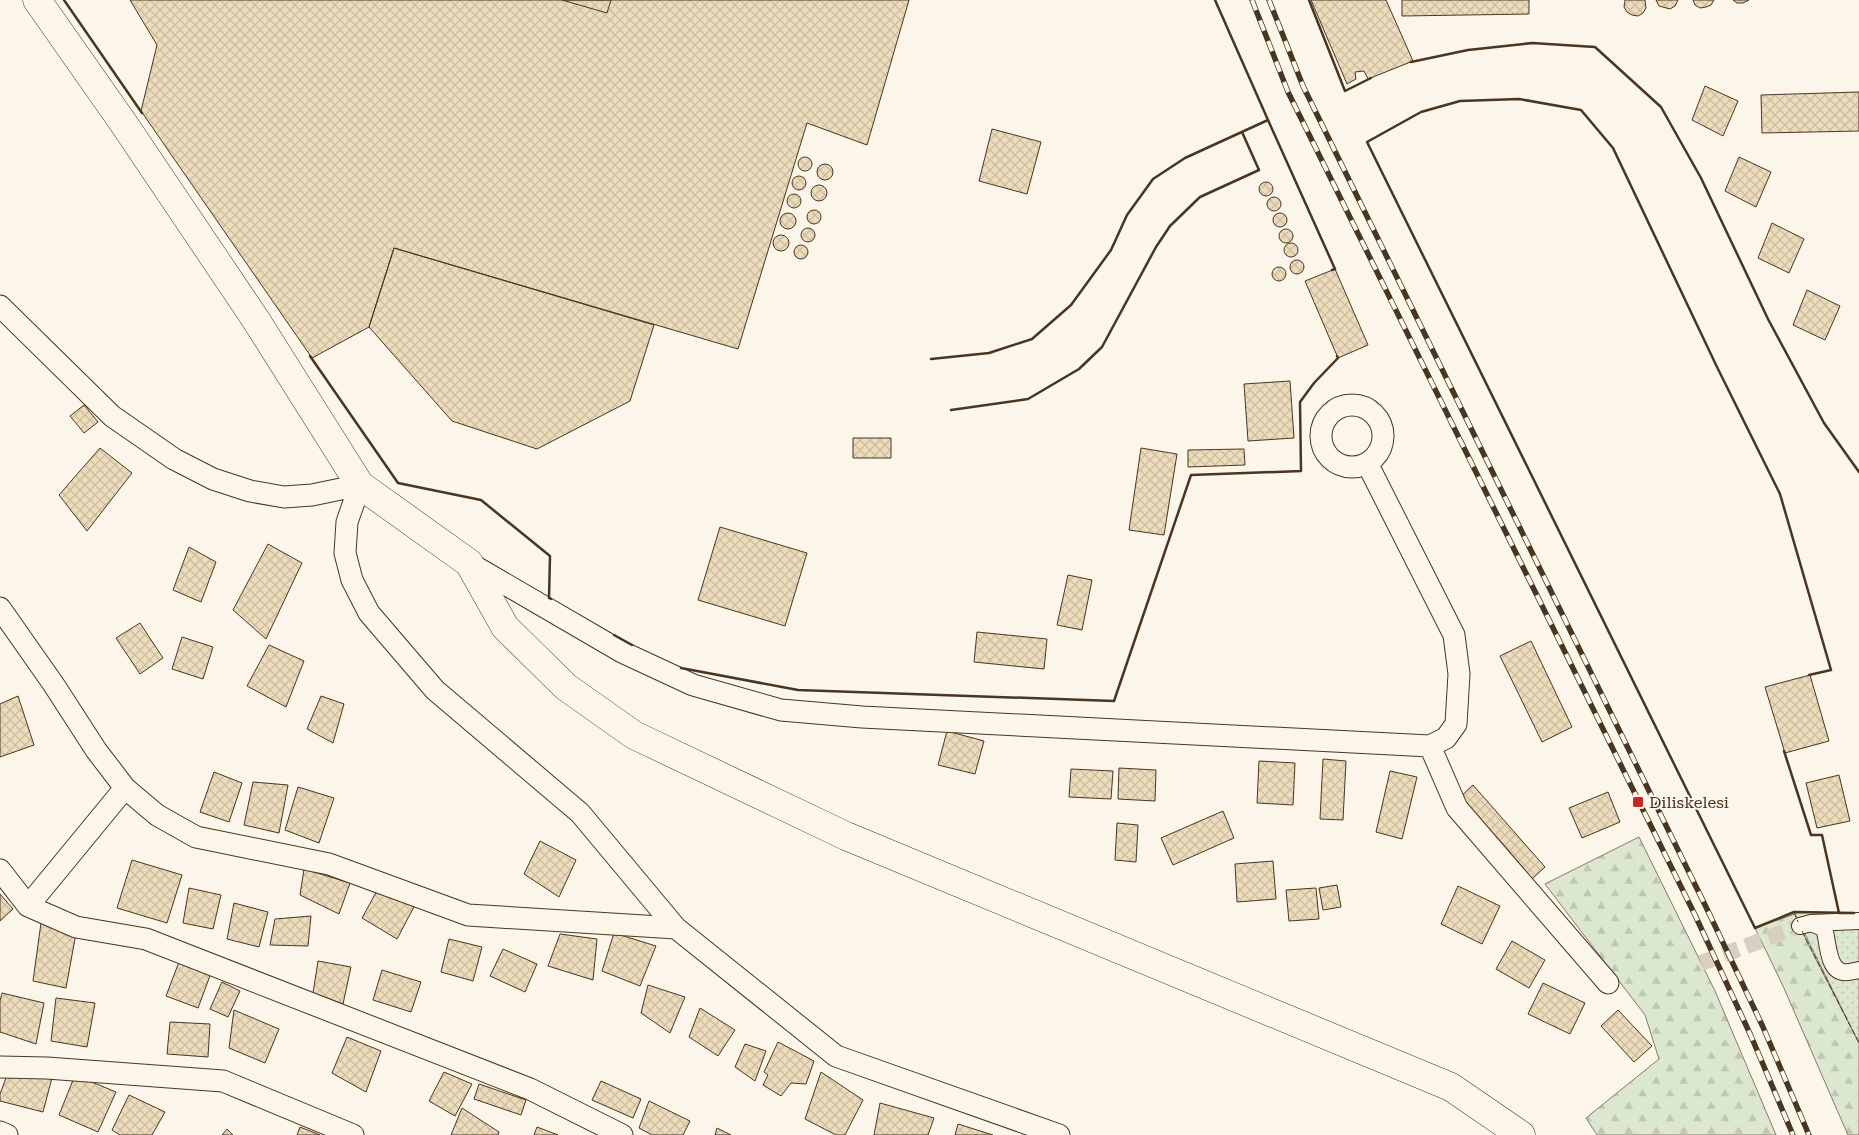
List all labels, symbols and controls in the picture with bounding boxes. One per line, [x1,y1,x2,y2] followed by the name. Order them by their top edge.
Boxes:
[1649,793,1729,812] place label: Diliskelesi
[1631,795,1645,809] marker: Diliskelesi

